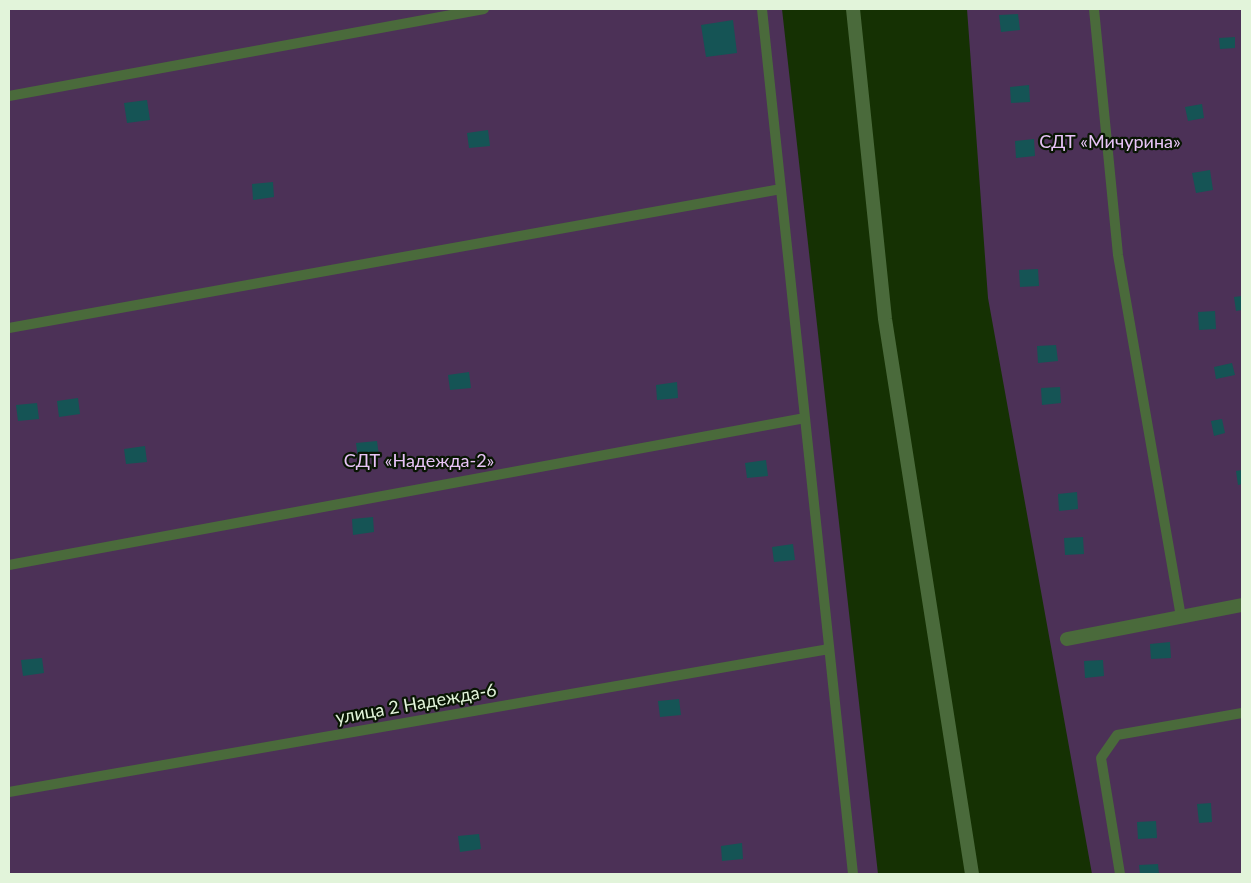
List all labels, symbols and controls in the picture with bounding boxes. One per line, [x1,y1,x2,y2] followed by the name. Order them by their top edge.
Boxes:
[1039,131,1181,153] park label: СДТ «Мичурина»
[344,450,494,472] park label: СДТ «Надежда-2»
[334,679,498,729] street label: улица 2 Надежда-6

